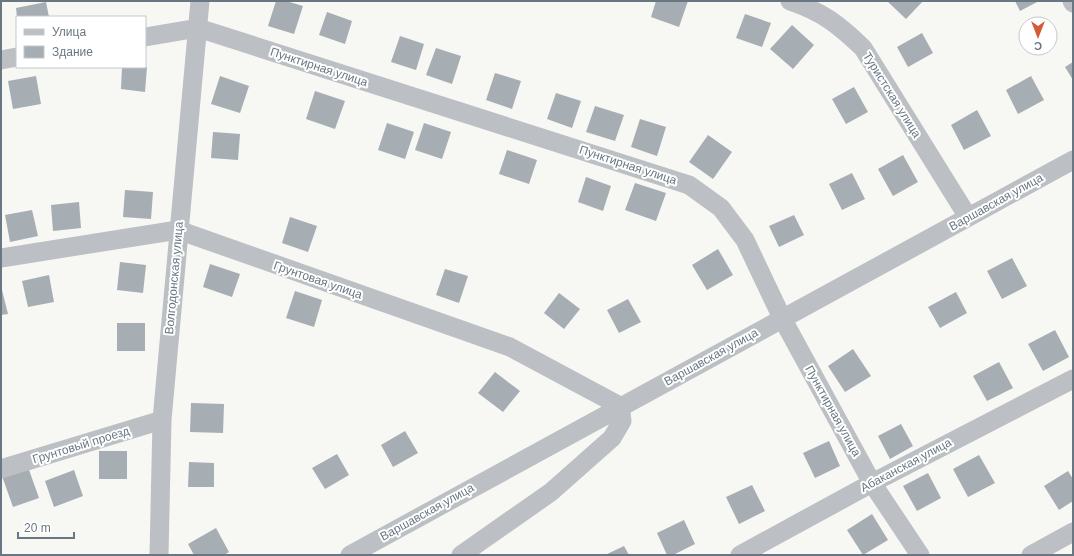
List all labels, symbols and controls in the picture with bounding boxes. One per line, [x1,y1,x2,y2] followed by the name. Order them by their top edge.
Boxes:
[16,16,146,68] legend
[1018,16,1058,56] north arrow
[52,25,86,39] text: Улица
[1034,40,1042,52] text: С
[52,45,93,59] text: Здание
[269,45,370,89] street label: Пунктирная улица
[860,50,924,141] street label: Туристская улица
[578,143,679,187] street label: Пунктирная улица
[947,170,1046,234] street label: Варшавская улица
[162,221,186,335] street label: Волгодонская улица
[272,258,364,302] street label: Грунтовая улица
[662,325,761,389] street label: Варшавская улица
[802,363,864,459] street label: Пунктирная улица
[31,424,131,466] street label: Грунтовый проезд
[858,435,954,495] street label: Абаканская улица
[378,480,477,544] street label: Варшавская улица
[18,514,74,540] scale bar
[24,521,51,535] text: 20 m

